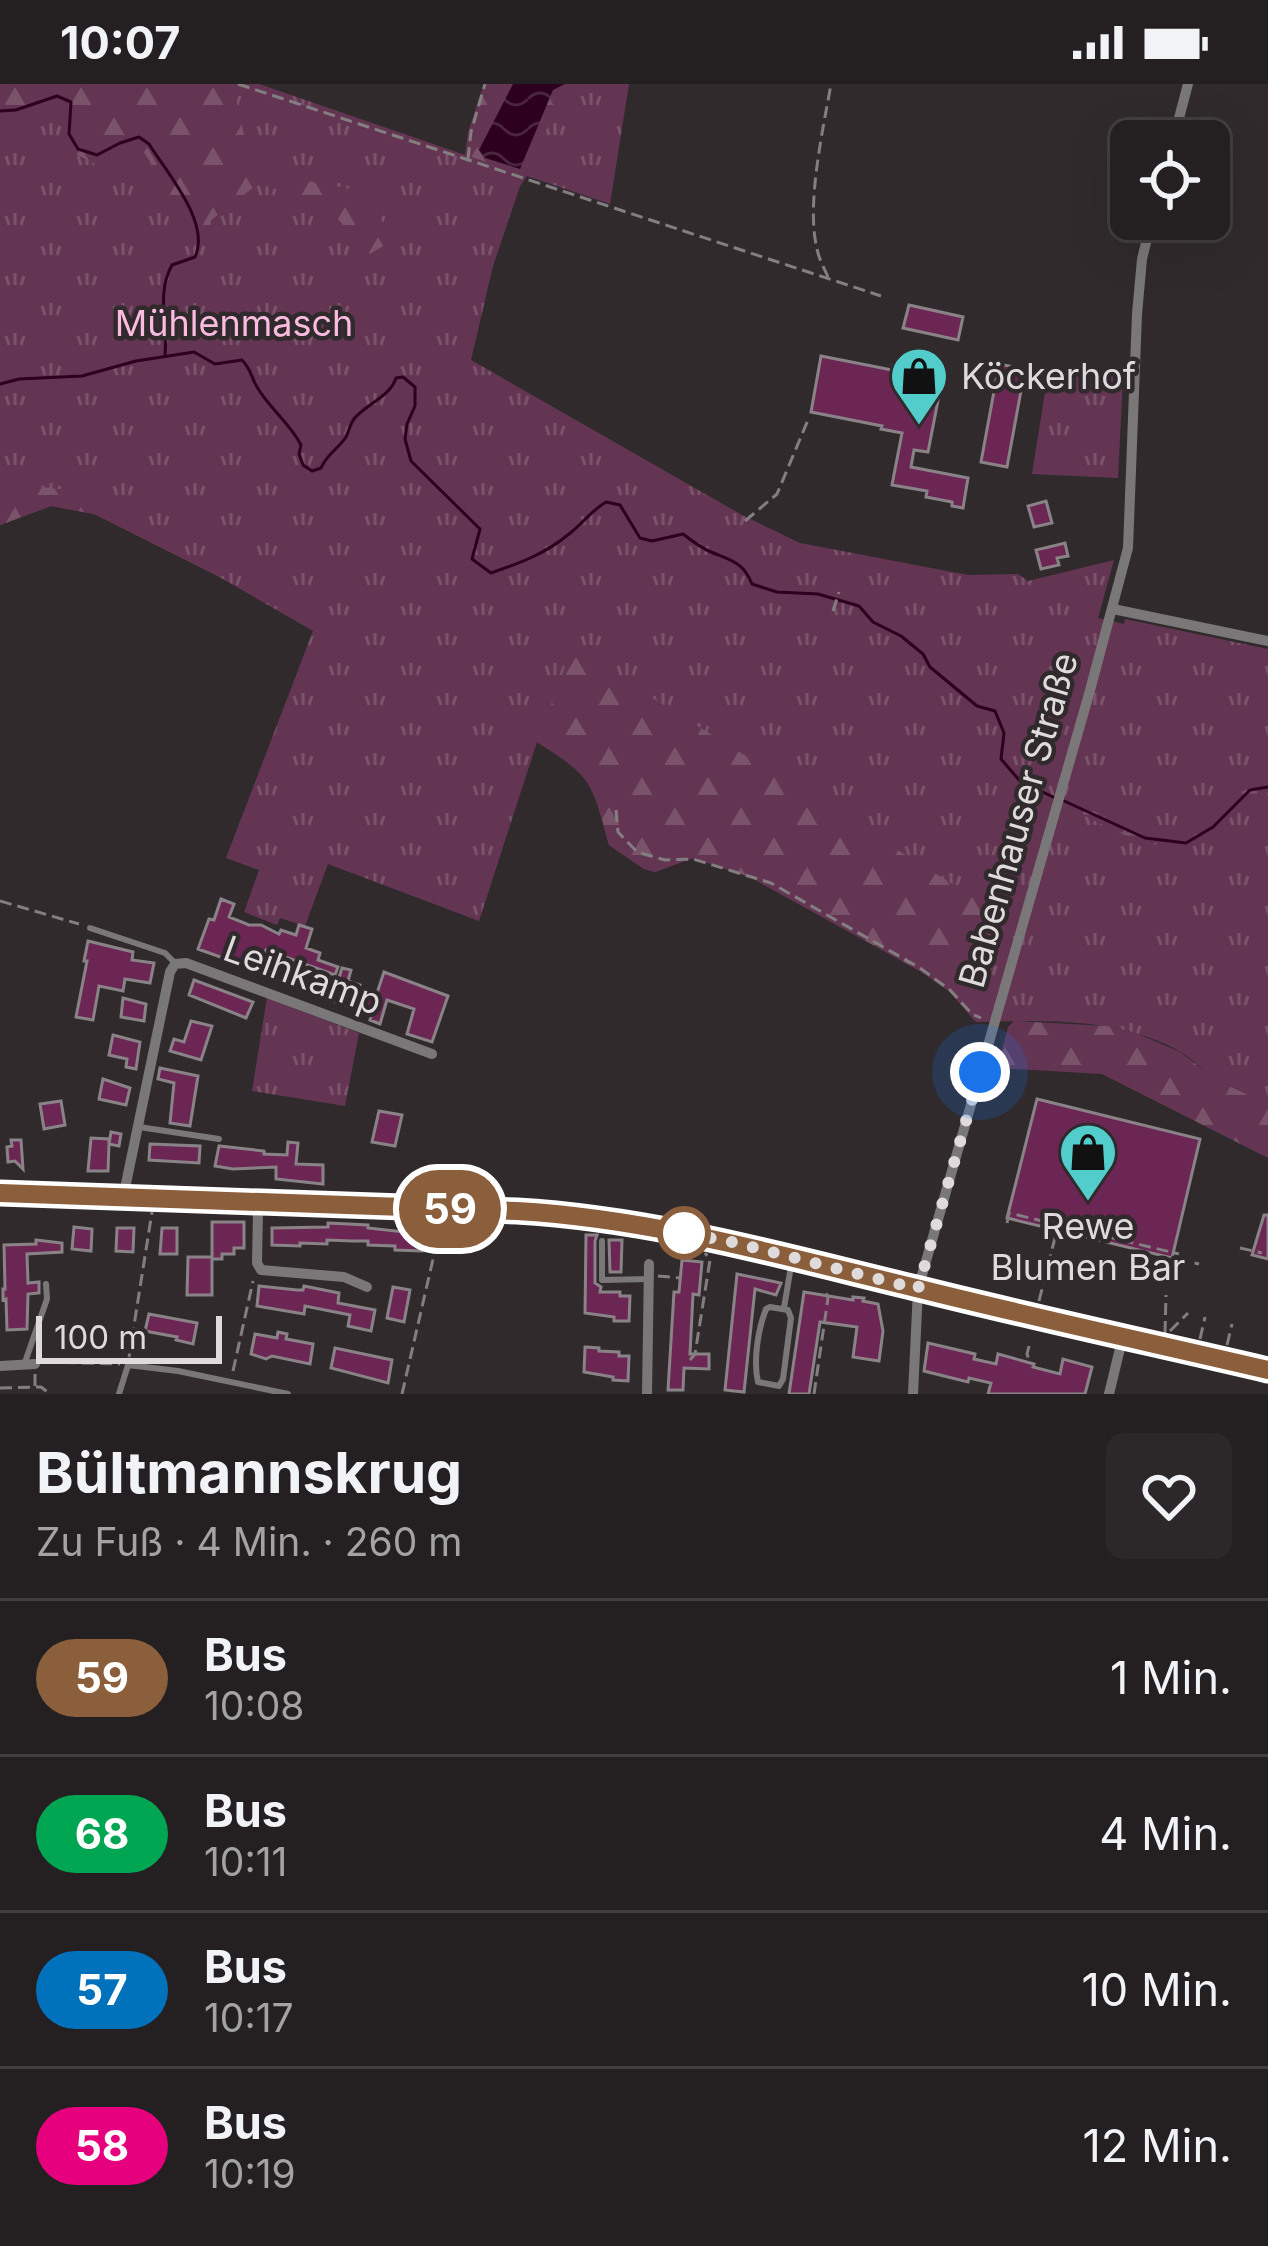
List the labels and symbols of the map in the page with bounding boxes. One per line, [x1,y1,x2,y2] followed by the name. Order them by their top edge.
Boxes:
[115,301,353,345] park label: Mühlenmasch
[888,345,950,427] shop icon: Köckerhof
[961,354,1136,398] place label: Köckerhof
[949,647,1087,993] street label: Babenhauser Straße
[218,926,388,1024] street label: Leihkamp
[950,1042,1010,1102] your location
[1057,1121,1119,1203] shop icon: Rewe Blumen Bar
[396,1170,504,1248] line badge: 59
[991,1204,1185,1289] place label: Rewe Blumen Bar
[659,1208,709,1258] unlabelled marker
[36,1310,222,1363] scale bar

